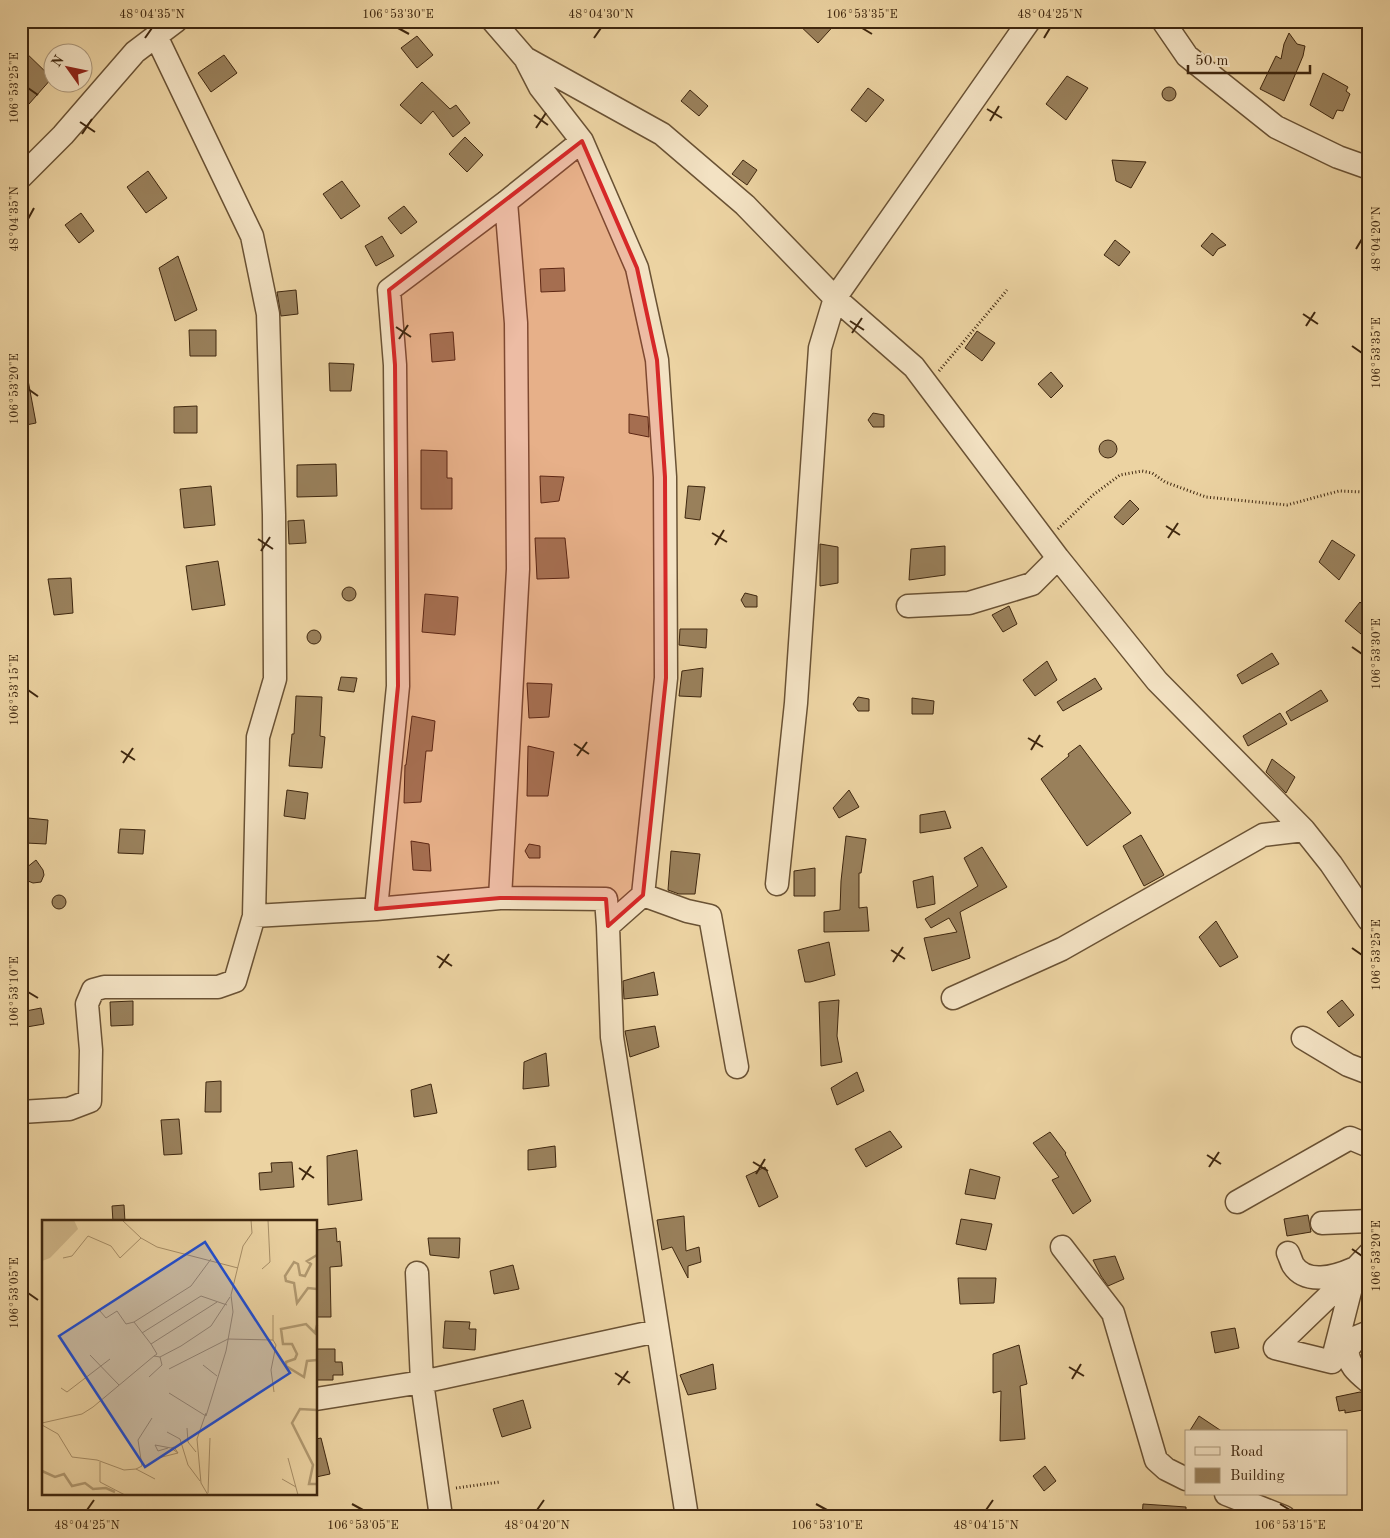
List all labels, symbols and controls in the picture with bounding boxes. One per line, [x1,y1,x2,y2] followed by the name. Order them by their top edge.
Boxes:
[119,8,185,21] text: 48°04'35"N
[362,8,434,21] text: 106°53'30"E
[826,8,898,21] text: 106°53'35"E
[1017,8,1083,21] text: 48°04'25"N
[568,9,634,21] text: 48°04'30"N
[42,42,92,92] north arrow
[1188,42,1310,74] scale bar
[8,52,21,124] text: 106°53'25"E
[49,53,67,70] text: N
[1195,54,1229,69] text: 50 m
[8,186,21,252] text: 48°04'35"N
[1371,206,1383,272] text: 48°04'20"N
[1370,317,1383,389] text: 106°53'35"E
[8,353,21,425] text: 106°53'20"E
[1370,618,1383,690] text: 106°53'30"E
[8,654,21,726] text: 106°53'15"E
[1370,919,1383,991] text: 106°53'25"E
[8,956,21,1028] text: 106°53'10"E
[42,1220,318,1496] inset map
[1370,1220,1383,1292] text: 106°53'20"E
[8,1257,21,1329] text: 106°53'05"E
[1185,1430,1348,1496] legend
[1230,1445,1264,1460] text: Road
[1230,1469,1285,1484] text: Building
[54,1519,120,1532] text: 48°04'25"N
[327,1519,399,1532] text: 106°53'05"E
[791,1519,863,1532] text: 106°53'10"E
[953,1519,1019,1532] text: 48°04'15"N
[1254,1519,1326,1532] text: 106°53'15"E
[504,1520,570,1532] text: 48°04'20"N

